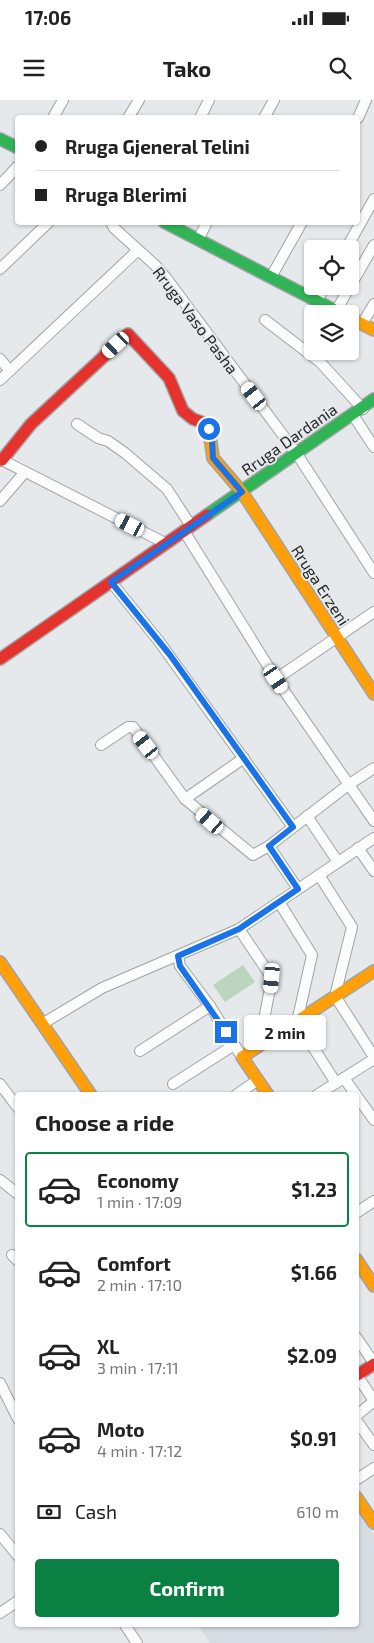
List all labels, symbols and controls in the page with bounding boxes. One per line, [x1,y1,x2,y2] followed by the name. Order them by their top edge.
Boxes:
[25,6,71,29] text: 17:06
[20,54,48,82] icon: menu
[326,54,354,82] icon: search
[163,55,211,81] text: Tako
[65,135,250,158] text: Rruga Gjeneral Telini
[65,183,187,206] text: Rruga Blerimi
[304,240,359,360] map controls
[304,240,359,295] button: locate
[149,263,243,377] street label: Rruga Vaso Pasha
[304,305,359,360] button: layers
[99,329,132,361] car
[238,380,269,412] car
[238,399,340,479] street label: Rruga Dardania
[198,418,220,440] route start
[113,512,146,538] car
[288,541,354,629] street label: Rruga Erzeni
[261,662,290,696] car
[130,729,161,761] car
[193,805,226,837] car
[263,962,280,994] car
[244,1014,326,1050] callout: 2 min
[215,1021,237,1043] route end
[265,1023,305,1042] text: 2 min
[35,1109,174,1135] text: Choose a ride
[37,1167,82,1212] icon: car
[97,1169,179,1192] text: Economy
[291,1178,337,1201] text: $1.23
[97,1192,182,1211] text: 1 min · 17:09
[37,1250,82,1295] icon: car
[97,1252,171,1275] text: Comfort
[291,1261,337,1284] text: $1.66
[97,1275,182,1294] text: 2 min · 17:10
[37,1333,82,1378] icon: car
[97,1335,119,1358] text: XL
[287,1344,337,1367] text: $2.09
[97,1358,179,1377] text: 3 min · 17:11
[37,1416,82,1461] icon: car
[97,1418,145,1441] text: Moto
[290,1427,337,1450] text: $0.91
[97,1441,182,1460] text: 4 min · 17:12
[35,1498,63,1526] icon: cash
[75,1500,117,1523] text: Cash
[296,1502,339,1521] text: 610 m
[35,1559,339,1617] button: Confirm

